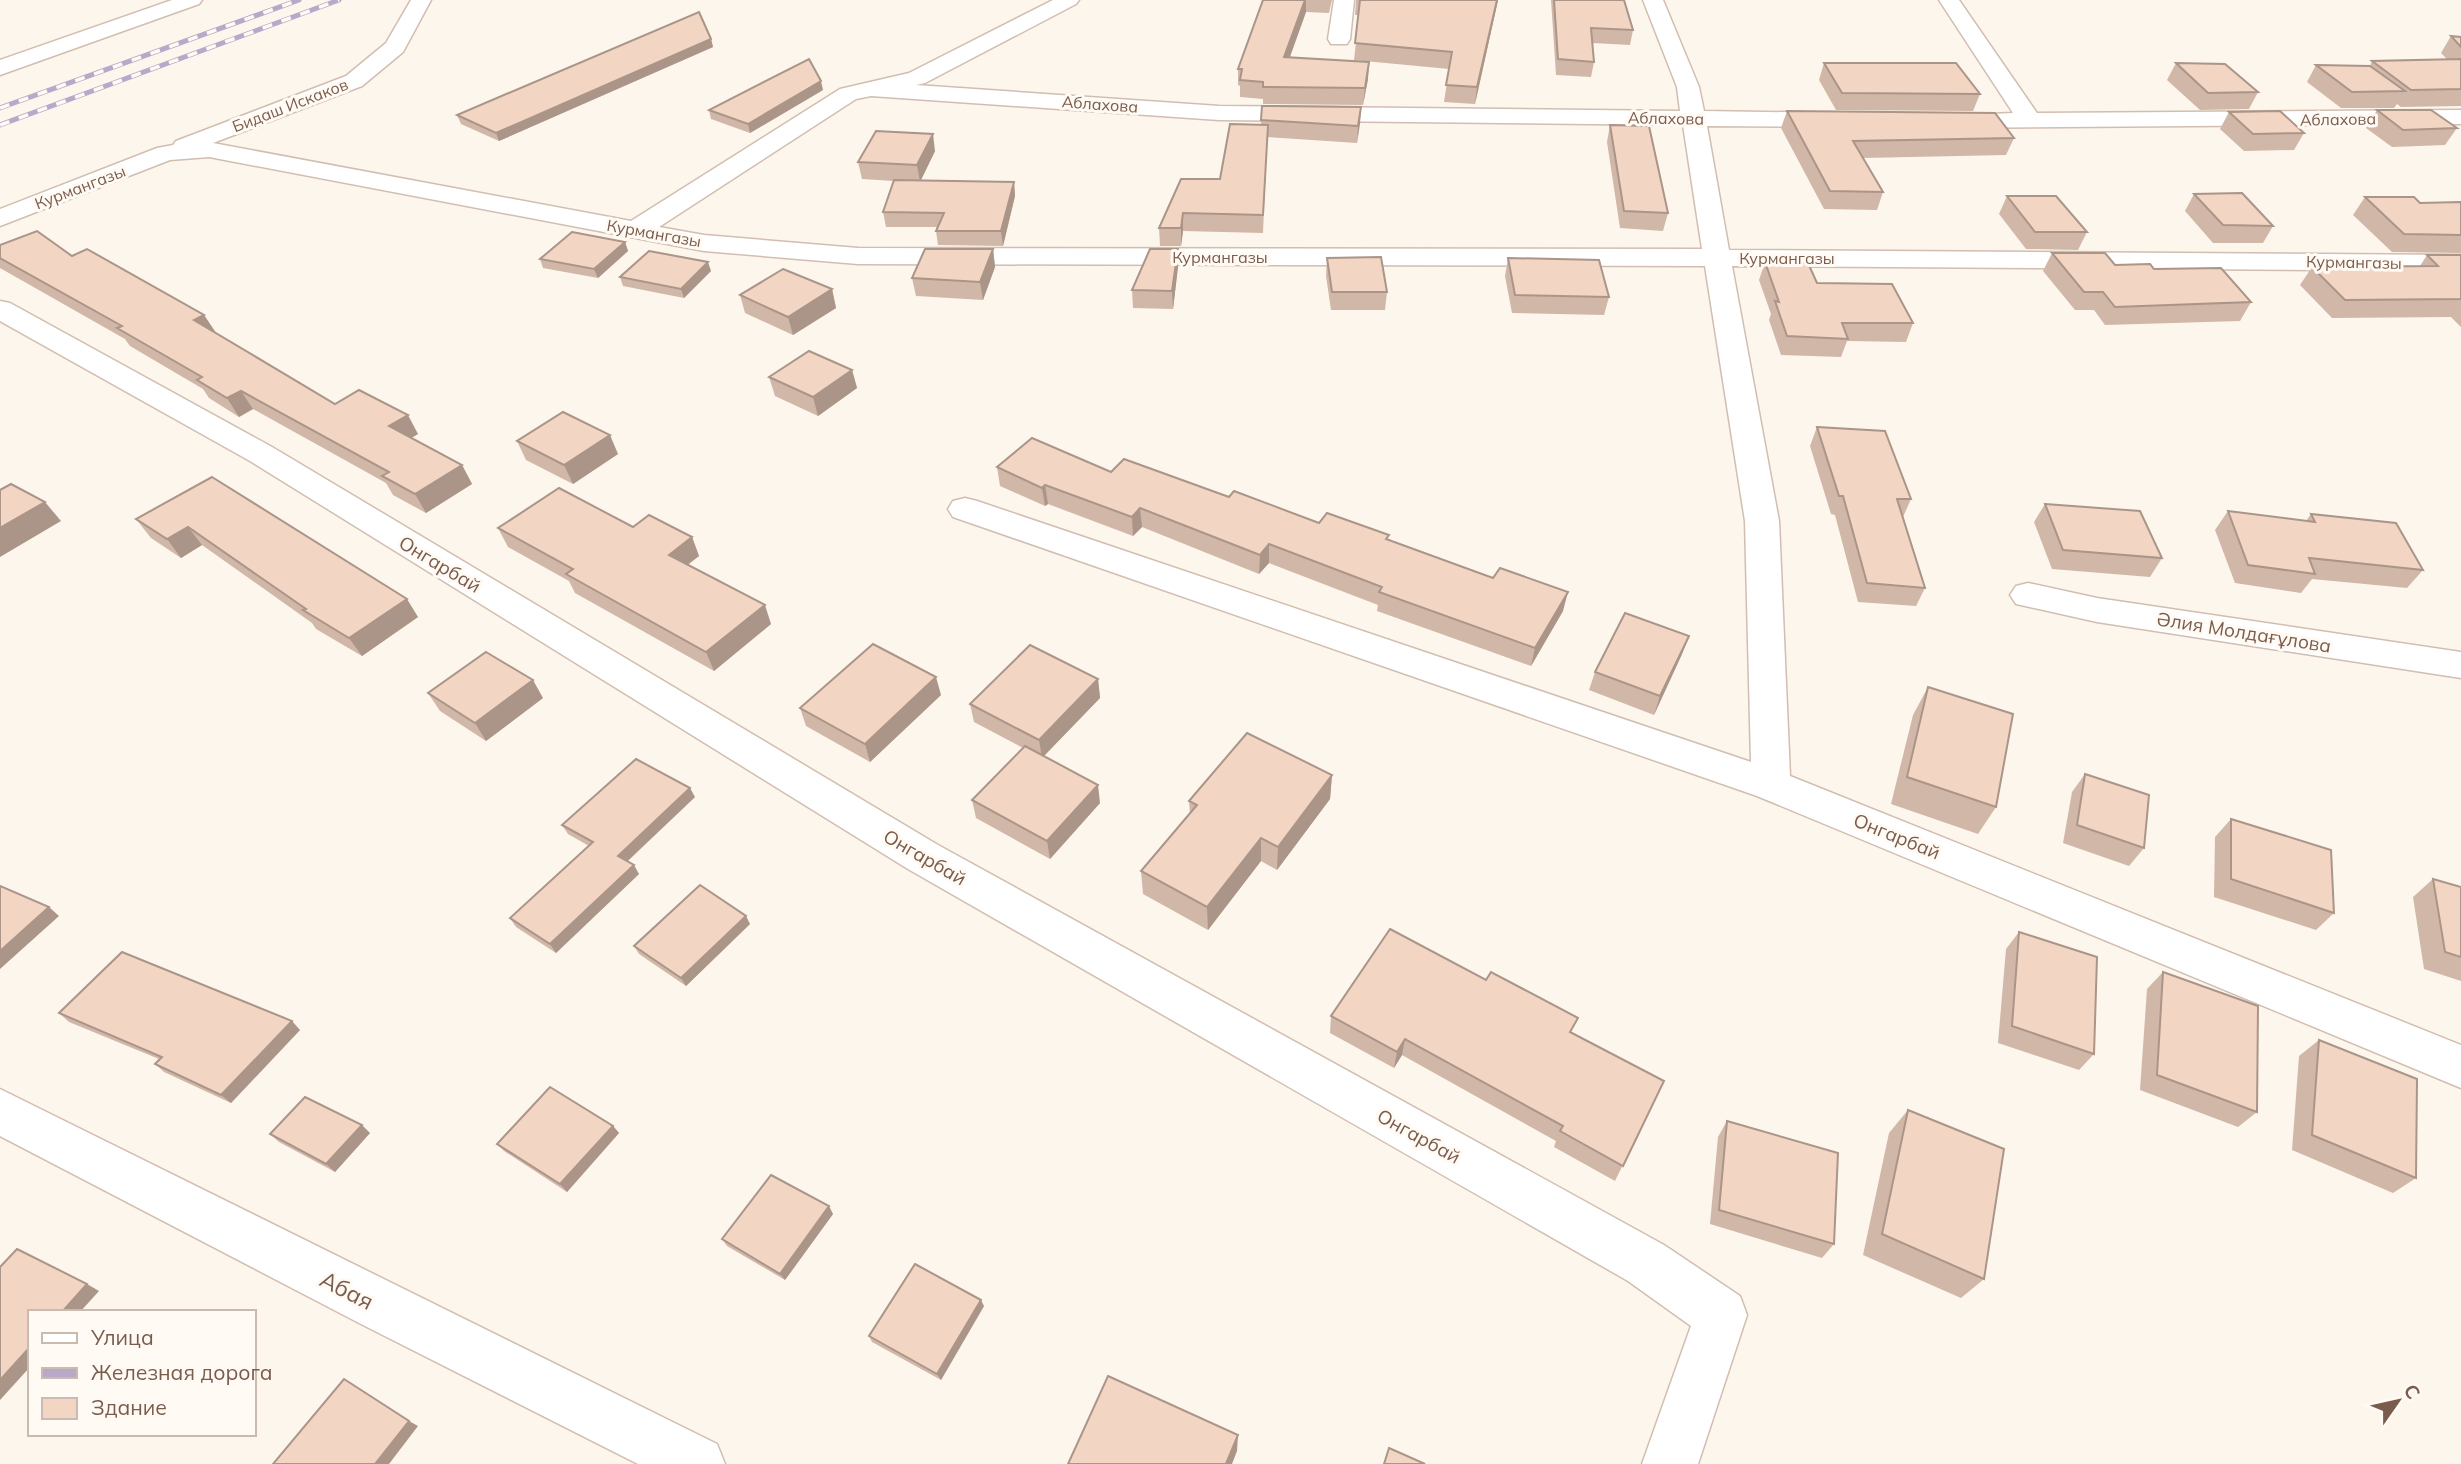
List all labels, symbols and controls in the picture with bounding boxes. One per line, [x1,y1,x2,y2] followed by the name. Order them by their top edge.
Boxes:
[229,74,351,136] street label: Бидаш Искаков
[1061,91,1139,117] street label: Аблахова
[1628,107,1704,129] street label: Аблахова
[2300,108,2376,130] street label: Аблахова
[32,161,128,213] street label: Курмангазы
[605,215,703,251] street label: Курмангазы
[1172,247,1268,267] street label: Курмангазы
[1739,248,1835,268] street label: Курмангазы
[2306,251,2402,273] street label: Курмангазы
[395,530,485,598] street label: Онгарбай
[2155,606,2333,658] street label: Әлия Молдағұлова
[1850,808,1944,864] street label: Онгарбай
[879,824,971,890] street label: Онгарбай
[1373,1103,1465,1169] street label: Онгарбай
[315,1264,379,1316] street label: Абая
[28,1310,256,1436] legend
[90,1324,154,1350] text: Улица
[91,1359,273,1385] text: Железная дорога
[2363,1366,2433,1436] north arrow
[2399,1379,2426,1404] text: С
[91,1394,167,1420] text: Здание

